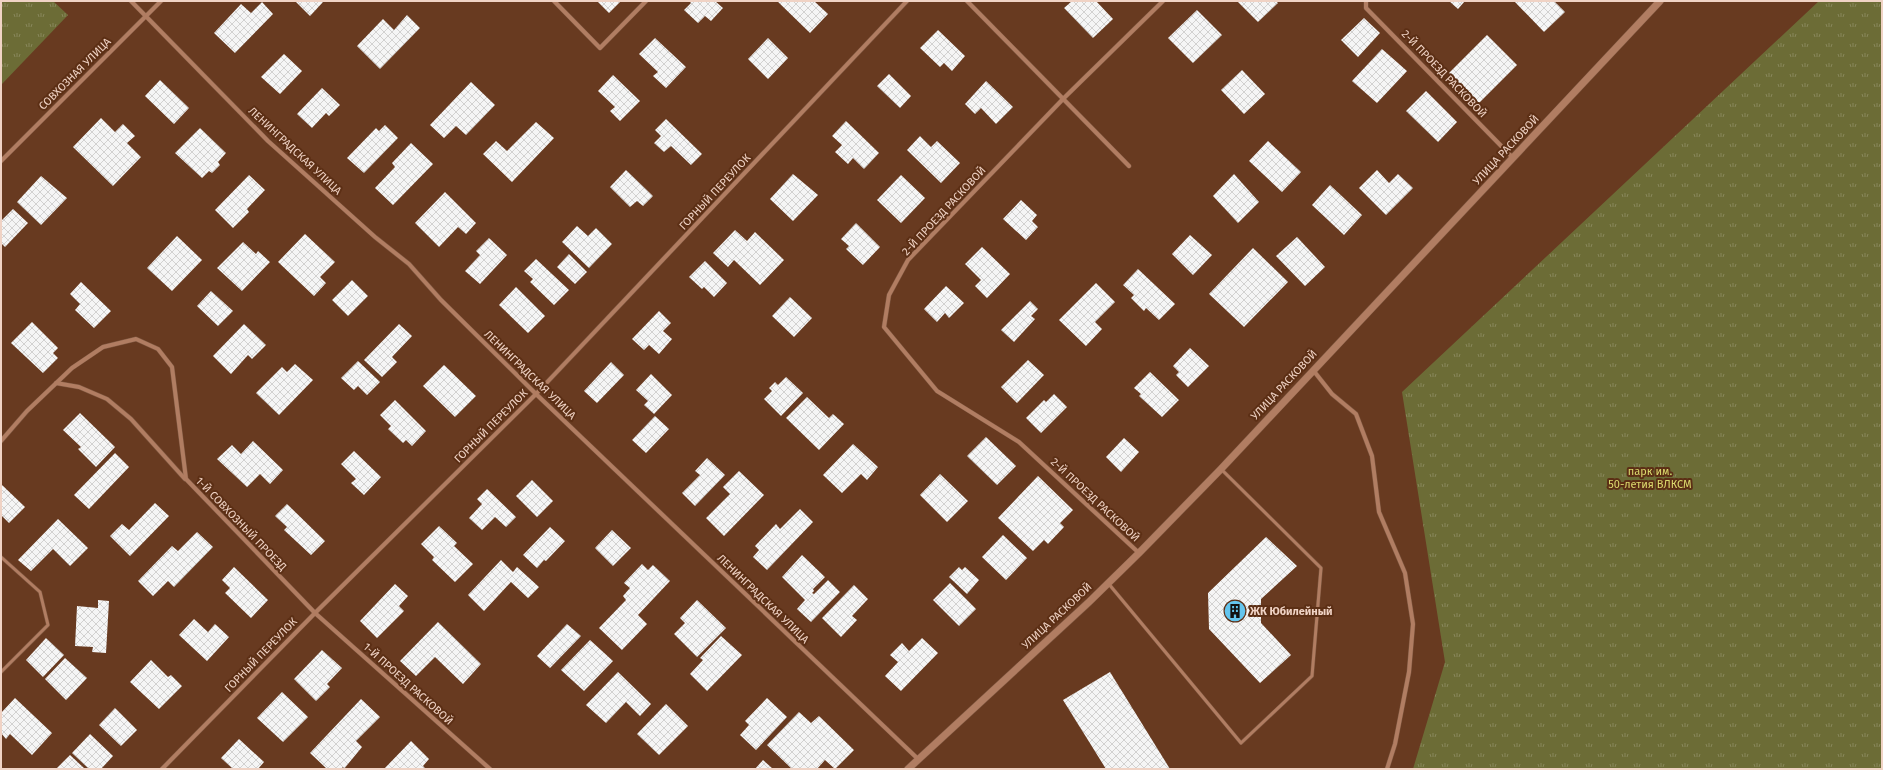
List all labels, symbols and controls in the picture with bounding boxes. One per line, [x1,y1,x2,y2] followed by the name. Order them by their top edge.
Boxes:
[1399,28,1489,120] street label: 2-Й ПРОЕЗД РАСКОВОЙ
[36,35,114,113] street label: СОВХОЗНАЯ УЛИЦА
[246,104,345,198] street label: ЛЕНИНГРАДСКАЯ УЛИЦА
[1470,112,1542,188] street label: УЛИЦА РАСКОВОЙ
[677,151,754,232] street label: ГОРНЫЙ ПЕРЕУЛОК
[899,164,989,258] street label: 2-Й ПРОЕЗД РАСКОВОЙ
[481,328,579,423] street label: ЛЕНИНГРАДСКАЯ УЛИЦА
[1248,347,1320,423] street label: УЛИЦА РАСКОВОЙ
[452,386,531,465] street label: ГОРНЫЙ ПЕРЕУЛОК
[1048,455,1142,545] street label: 2-Й ПРОЕЗД РАСКОВОЙ
[1608,465,1692,491] park label: парк им. 50-летия ВЛКСМ
[193,474,289,574] street label: 1-Й СОВХОЗНЫЙ ПРОЕЗД
[714,552,812,647] street label: ЛЕНИНГРАДСКАЯ УЛИЦА
[1019,580,1095,652] street label: УЛИЦА РАСКОВОЙ
[1222,598,1248,624] building icon: ЖК Юбилейный
[1249,605,1333,618] place label: ЖК Юбилейный
[222,615,300,695] street label: ГОРНЫЙ ПЕРЕУЛОК
[361,640,455,728] street label: 1-Й ПРОЕЗД РАСКОВОЙ

